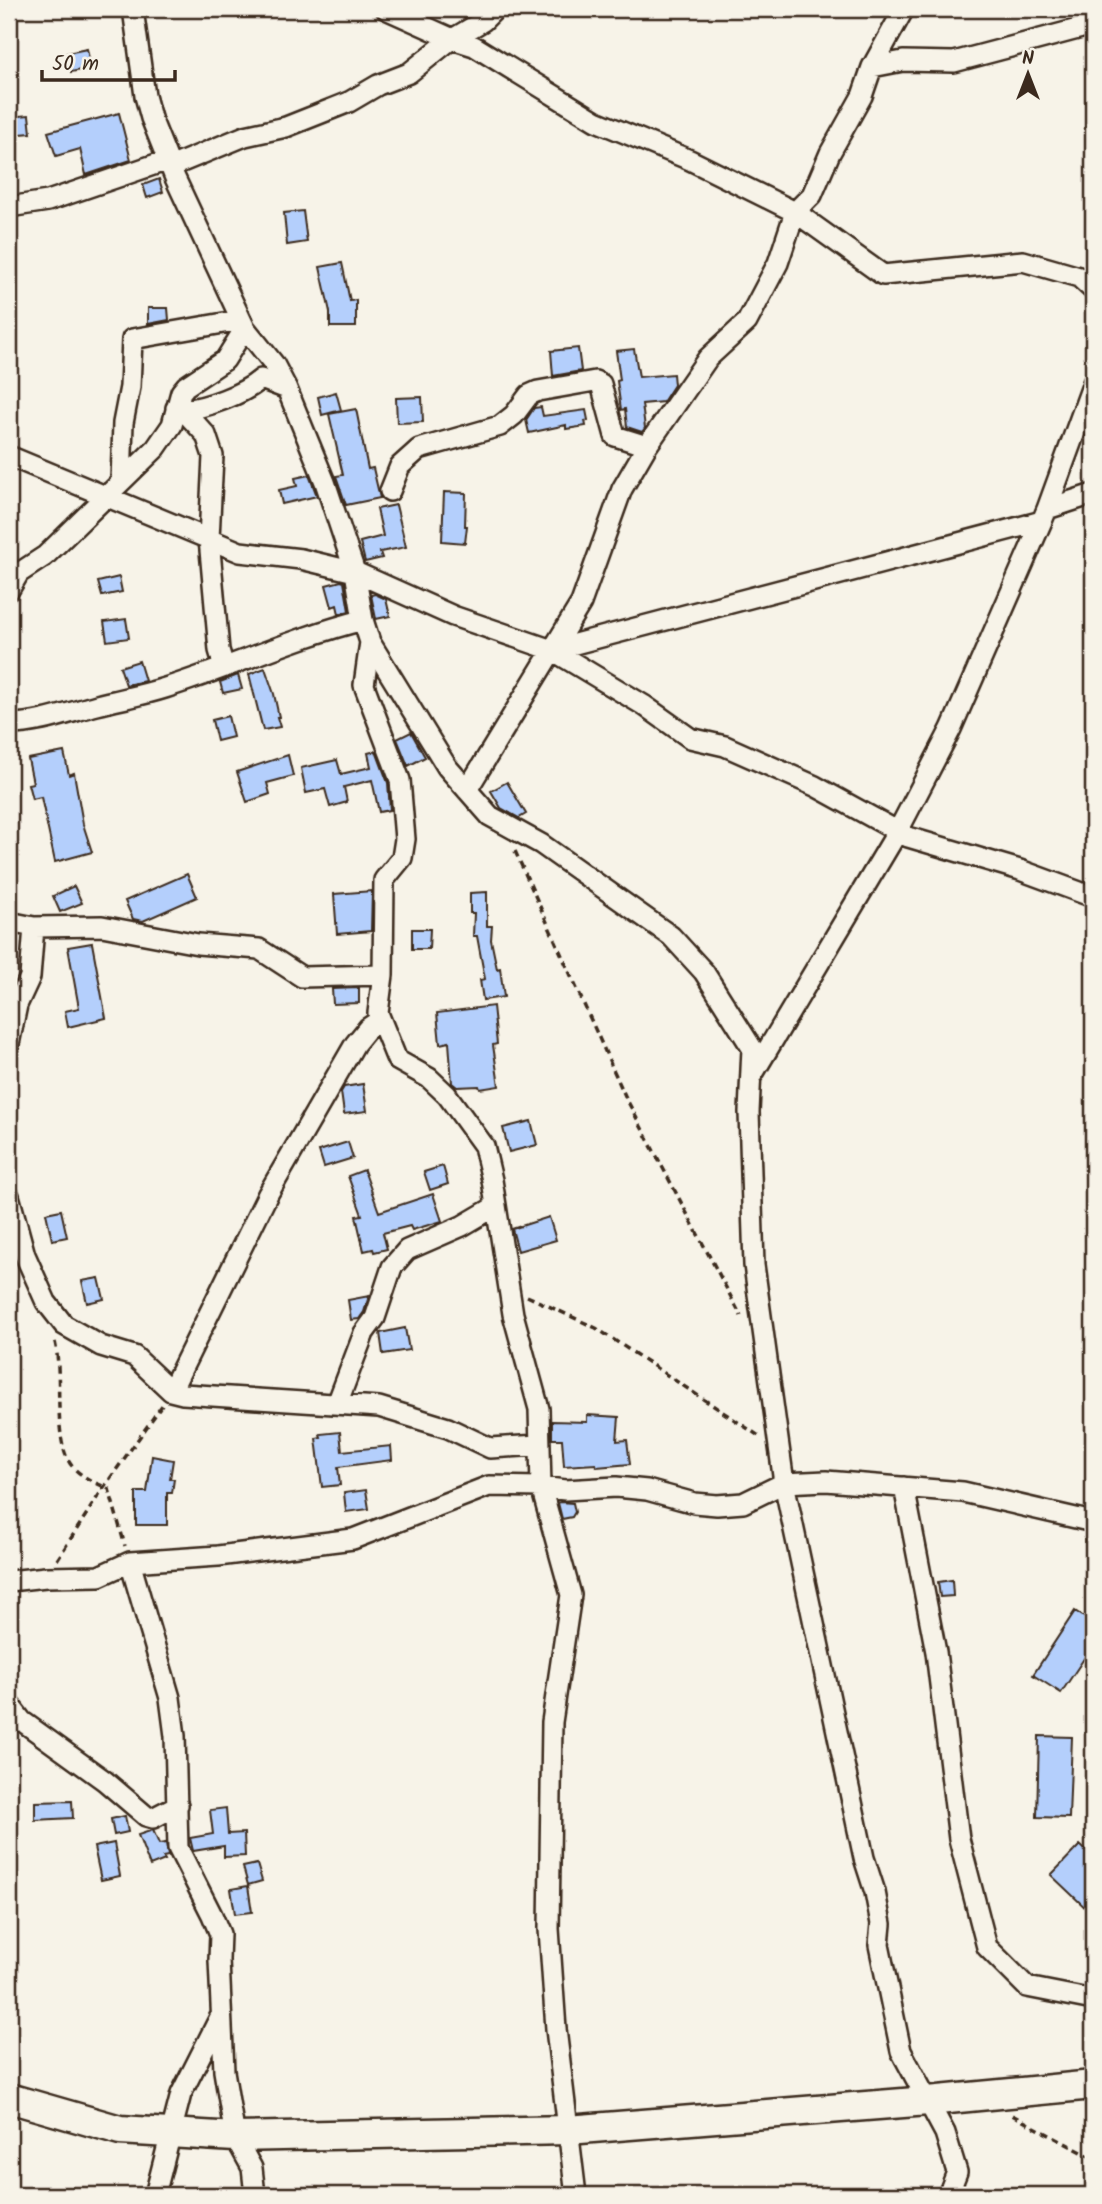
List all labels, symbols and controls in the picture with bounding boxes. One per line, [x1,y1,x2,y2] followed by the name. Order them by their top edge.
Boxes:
[42,38,175,82] scale bar
[993,38,1064,108] north arrow
[1022,44,1034,74] text: N
[52,48,99,81] text: 50 m

